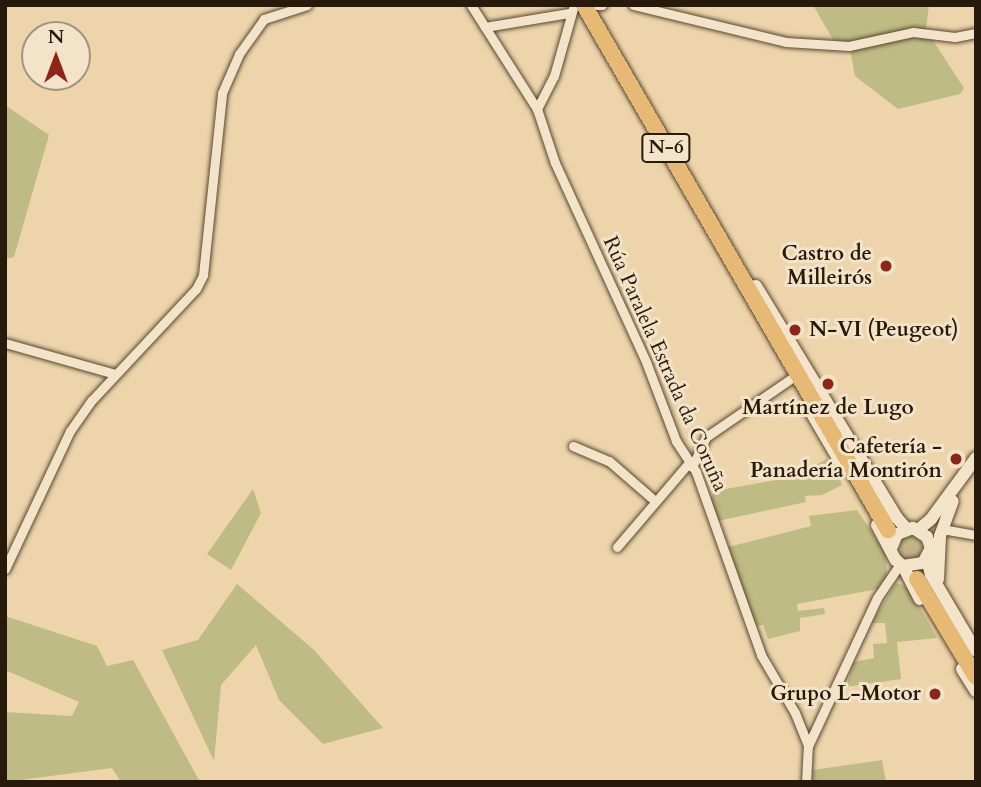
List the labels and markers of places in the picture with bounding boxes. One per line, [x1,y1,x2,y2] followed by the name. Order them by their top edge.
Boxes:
[782,241,872,291] place label: Castro de Milleirós
[878,258,894,274] marker: Castro de Milleirós
[809,317,959,343] place label: N-VI (Peugeot)
[787,322,803,338] marker: N-VI (Peugeot)
[820,376,836,392] marker: Martínez de Lugo
[742,395,914,421] place label: Martínez de Lugo
[750,434,942,484] place label: Cafetería - Panadería Montirón
[948,451,964,467] marker: Cafetería - Panadería Montirón
[770,681,921,707] place label: Grupo L-Motor
[927,686,943,702] marker: Grupo L-Motor

